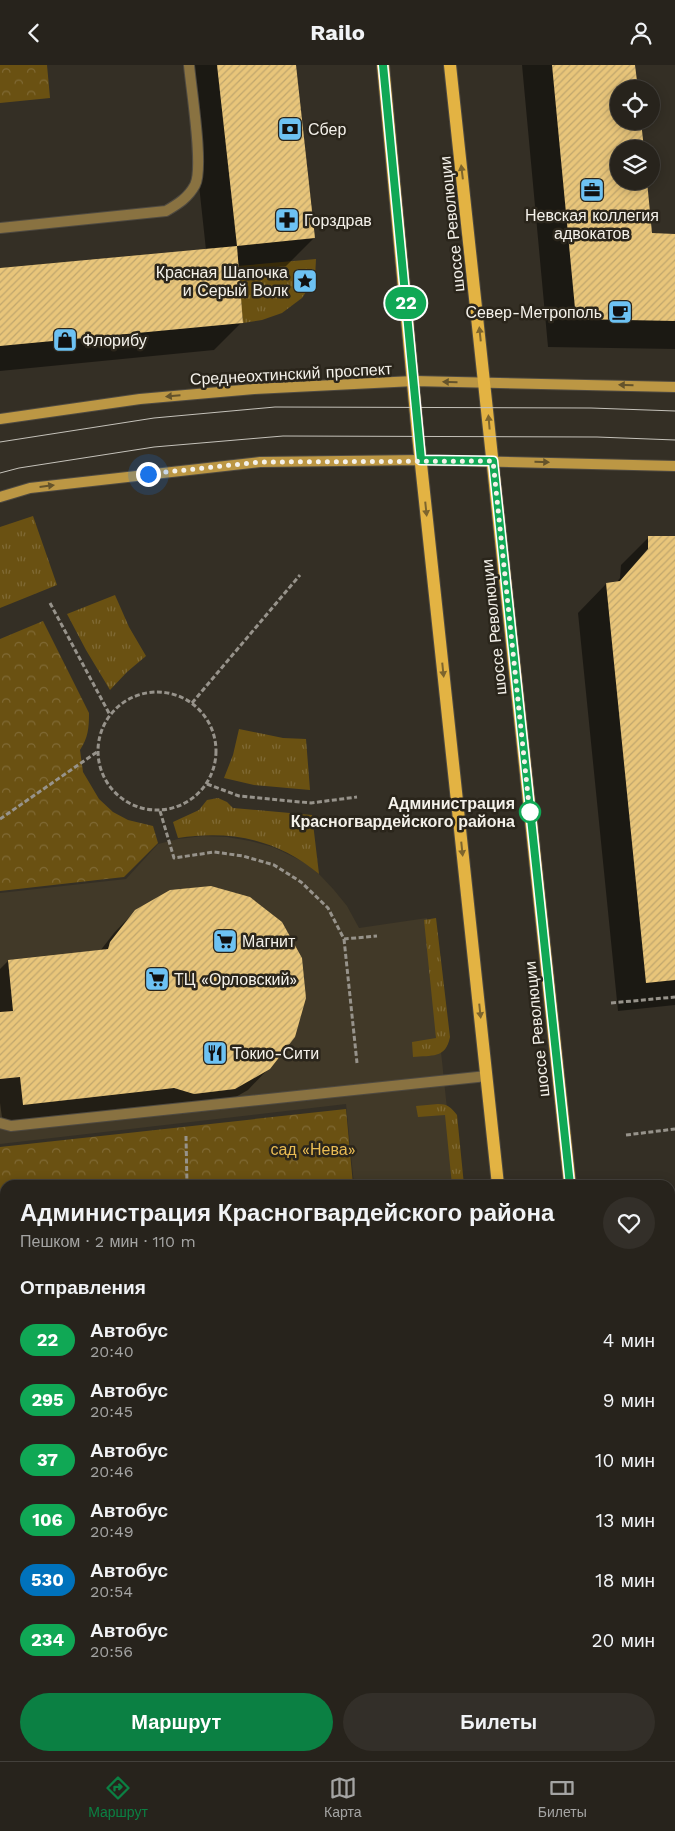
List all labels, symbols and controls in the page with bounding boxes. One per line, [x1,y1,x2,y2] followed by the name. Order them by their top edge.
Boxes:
[20,19,48,47] icon: back
[627,19,655,47] icon: person
[310,20,365,45] text: Railo
[610,80,660,190] map controls
[610,80,660,130] button: locate
[277,116,303,142] bank icon: Сбер
[308,120,346,139] place label: Сбер
[610,140,660,190] button: layers
[435,155,469,293] street label: шоссе Революции
[458,164,466,180] one-way arrow
[579,177,605,203] office icon: Невская коллегия адвокатов
[525,206,659,243] place label: Невская коллегия адвокатов
[274,207,300,233] pharmacy icon: Горздрав
[304,211,372,230] place label: Горздрав
[156,263,289,300] place label: Красная Шапочка и Серый Волк
[292,268,318,294] place icon: Красная Шапочка и Серый Волк
[384,287,428,319] line badge: 22
[395,292,417,313] text: 22
[607,299,633,325] cafe icon: Север-Метрополь
[465,303,602,322] place label: Север-Метрополь
[476,325,484,341] one-way arrow
[52,327,78,353] shop icon: Флорибу
[82,331,147,350] place label: Флорибу
[189,359,393,389] street label: Среднеохтинский проспект
[441,378,457,386] one-way arrow
[618,381,634,389] one-way arrow
[165,392,181,400] one-way arrow
[485,413,493,429] one-way arrow
[534,458,550,466] one-way arrow
[136,462,161,487] your location
[40,482,56,490] one-way arrow
[422,501,430,517] one-way arrow
[477,558,511,696] street label: шоссе Революции
[439,663,447,679] one-way arrow
[291,794,515,831] place label: Администрация Красногвардейского района
[519,801,541,823] marker: Администрация Красногвардейского района
[458,842,466,858] one-way arrow
[212,928,238,954] supermarket icon: Магнит
[242,932,296,951] place label: Магнит
[520,960,554,1098] street label: шоссе Революции
[144,966,170,992] supermarket icon: ТЦ «Орловский»
[174,970,297,989] place label: ТЦ «Орловский»
[476,1003,484,1019] one-way arrow
[202,1040,228,1066] restaurant icon: Токио-Сити
[232,1044,319,1063] place label: Токио-Сити
[270,1140,356,1159] park label: сад «Нева»
[603,1197,655,1249] button: heart
[20,1199,554,1227] text: Администрация Красногвардейского района
[20,1232,196,1251] text: Пешком · 2 мин · 110 m
[20,1276,146,1299] text: Отправления
[90,1319,168,1342] text: Автобус
[37,1329,58,1350] text: 22
[603,1329,655,1352] text: 4 мин
[90,1342,134,1361] text: 20:40
[90,1379,168,1402] text: Автобус
[31,1389,64,1410] text: 295
[603,1389,655,1412] text: 9 мин
[90,1402,133,1421] text: 20:45
[90,1439,168,1462] text: Автобус
[37,1449,58,1470] text: 37
[595,1449,655,1472] text: 10 мин
[90,1462,134,1481] text: 20:46
[90,1499,168,1522] text: Автобус
[32,1509,63,1530] text: 106
[596,1509,655,1532] text: 13 мин
[90,1522,134,1541] text: 20:49
[90,1559,168,1582] text: Автобус
[31,1569,64,1590] text: 530
[595,1569,655,1592] text: 18 мин
[90,1582,133,1601] text: 20:54
[90,1619,168,1642] text: Автобус
[31,1629,64,1650] text: 234
[591,1629,655,1652] text: 20 мин
[90,1642,133,1661] text: 20:56
[20,1693,333,1751] button: Маршрут
[343,1693,655,1751] button: Билеты
[88,1774,148,1820] tab: Маршрут
[324,1774,362,1820] tab: Карта
[538,1774,587,1820] tab: Билеты

